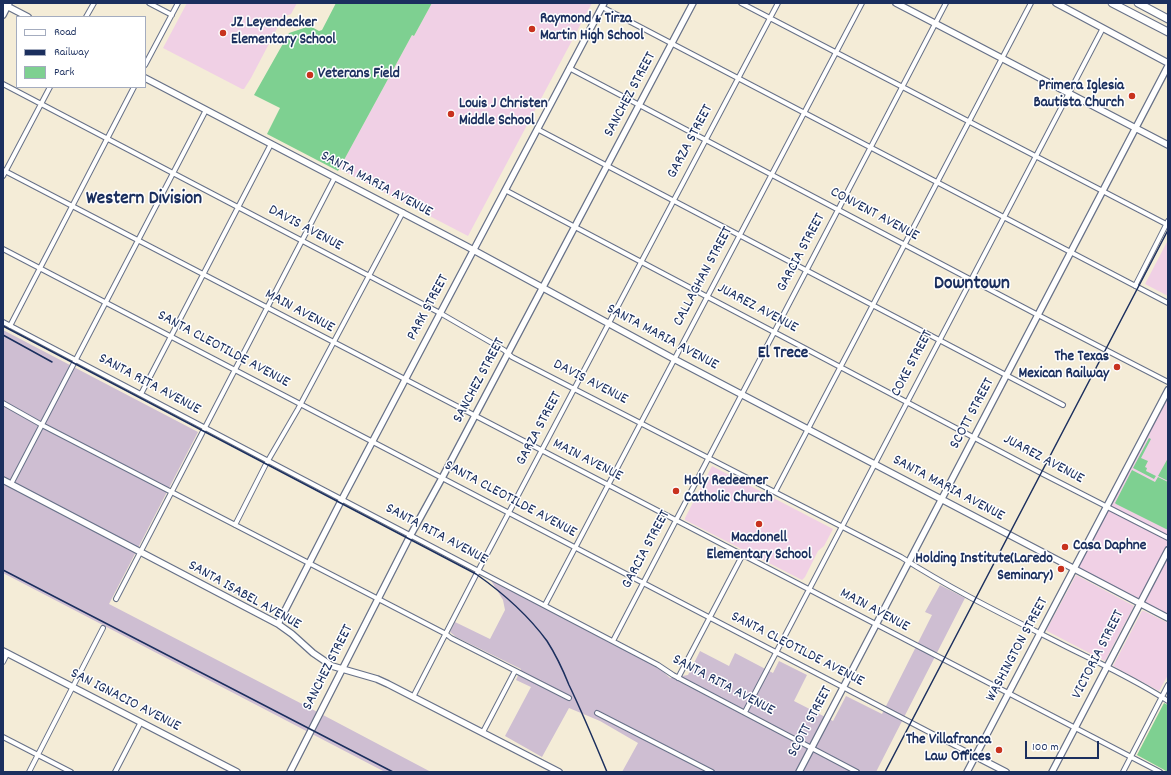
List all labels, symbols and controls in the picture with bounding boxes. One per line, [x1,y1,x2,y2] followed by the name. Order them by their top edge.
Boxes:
[540,11,644,46] place label: Raymond & Tirza Martin High School
[231,15,336,50] place label: JZ Leyendecker Elementary School
[16,16,146,88] legend
[54,24,76,41] text: Road
[527,24,537,34] marker: Raymond & Tirza Martin High School
[218,28,228,38] marker: JZ Leyendecker Elementary School
[54,44,89,61] text: Railway
[601,49,661,141] street label: SANCHEZ STREET
[54,64,74,81] text: Park
[318,66,400,84] place label: Veterans Field
[305,70,315,80] marker: Veterans Field
[1034,78,1124,113] place label: Primera Iglesia Bautista Church
[1127,91,1137,101] marker: Primera Iglesia Bautista Church
[459,96,548,131] place label: Louis J Christen Middle School
[664,102,718,182] street label: GARZA STREET
[446,109,456,119] marker: Louis J Christen Middle School
[317,148,435,222] street label: SANTA MARIA AVENUE
[827,184,921,246] street label: CONVENT AVENUE
[86,189,202,211] district label: Western Division
[265,202,345,256] street label: DAVIS AVENUE
[774,211,830,295] street label: GARCIA STREET
[670,224,738,330] street label: CALLAGHAN STREET
[404,272,454,344] street label: PARK STREET
[934,274,1010,296] district label: Downtown
[714,280,800,338] street label: JUAREZ AVENUE
[261,286,337,338] street label: MAIN AVENUE
[603,301,721,375] street label: SANTA MARIA AVENUE
[154,307,292,393] street label: SANTA CLEOTILDE AVENUE
[888,328,938,400] street label: COKE STREET
[450,335,510,427] street label: SANCHEZ STREET
[758,345,808,365] district label: El Trece
[1018,349,1109,384] place label: The Texas Mexican Railway
[95,351,203,419] street label: SANTA RITA AVENUE
[550,356,630,410] street label: DAVIS AVENUE
[1112,362,1122,372] marker: The Texas Mexican Railway
[947,376,999,452] street label: SCOTT STREET
[513,389,567,469] street label: GARZA STREET
[1000,431,1086,489] street label: JUAREZ AVENUE
[549,436,625,486] street label: MAIN AVENUE
[889,452,1007,526] street label: SANTA MARIA AVENUE
[441,457,579,543] street label: SANTA CLEOTILDE AVENUE
[684,473,773,508] place label: Holy Redeemer Catholic Church
[671,486,681,496] marker: Holy Redeemer Catholic Church
[382,501,490,569] street label: SANTA RITA AVENUE
[619,508,675,592] street label: GARCIA STREET
[754,519,764,529] marker: Macdonell Elementary School
[707,530,811,565] place label: Macdonell Elementary School
[1073,538,1146,556] place label: Casa Daphne
[1060,542,1070,552] marker: Casa Daphne
[915,551,1053,586] place label: Holding Institute(Laredo Seminary)
[184,557,304,635] street label: SANTA ISABEL AVENUE
[1056,564,1066,574] marker: Holding Institute(Laredo Seminary)
[836,585,912,637] street label: MAIN AVENUE
[983,595,1053,705] street label: WASHINGTON STREET
[1069,608,1129,702] street label: VICTORIA STREET
[727,609,867,691] street label: SANTA CLEOTILDE AVENUE
[300,622,358,714] street label: SANCHEZ STREET
[669,652,777,720] street label: SANTA RITA AVENUE
[67,665,183,737] street label: SAN IGNACIO AVENUE
[785,684,837,760] street label: SCOTT STREET
[906,732,991,767] place label: The Villafranca Law Offices
[1027,733,1101,759] scale bar
[1032,739,1059,756] text: 100 m
[994,745,1004,755] marker: The Villafranca Law Offices

